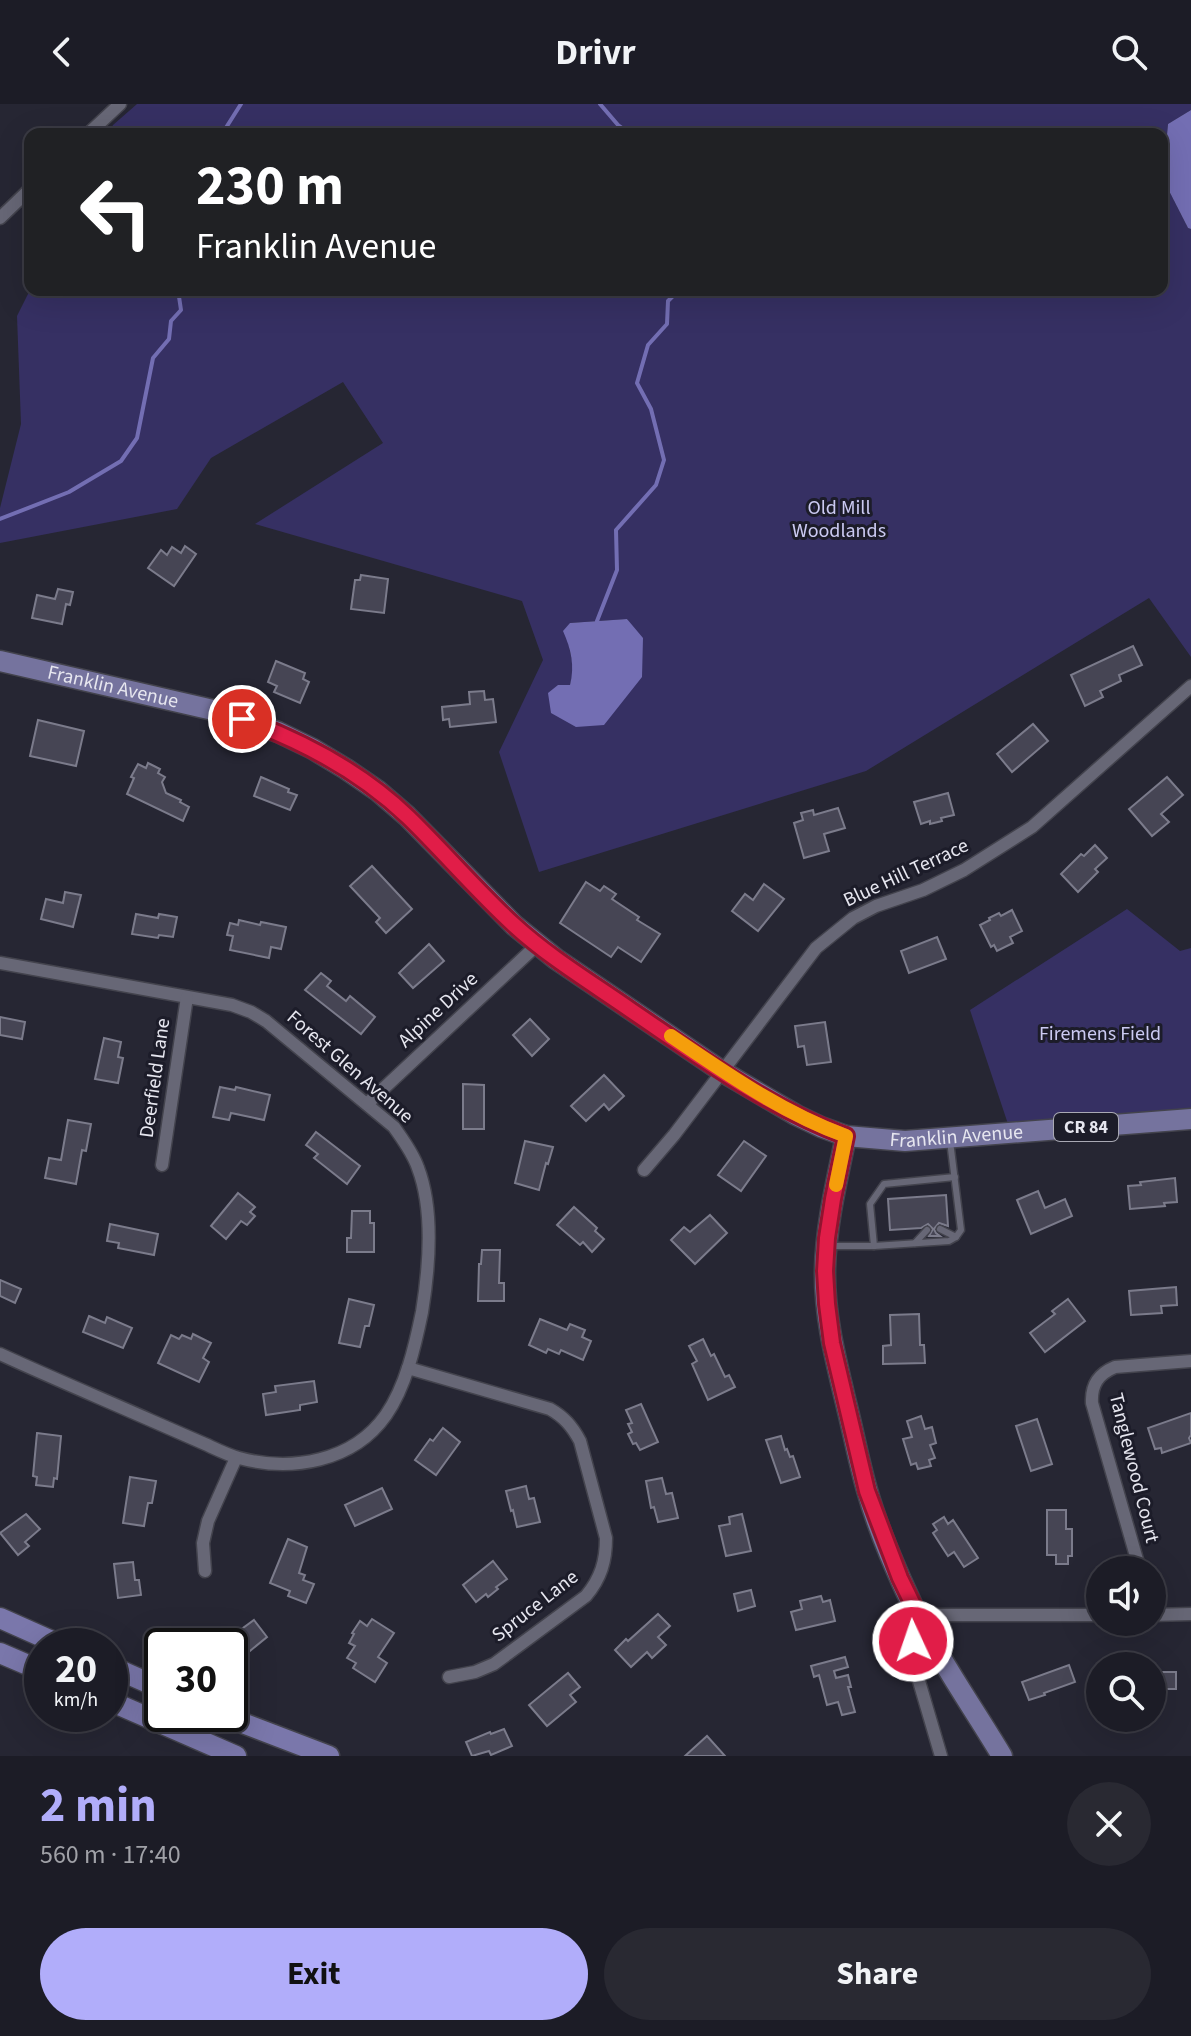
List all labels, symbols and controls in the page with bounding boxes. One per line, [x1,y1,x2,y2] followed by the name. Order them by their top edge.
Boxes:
[555,27,636,78] text: Drivr
[40,30,84,74] icon: back
[1107,30,1151,74] icon: search
[196,147,344,226] text: 230 m
[64,160,168,264] icon: left
[196,221,436,272] text: Franklin Avenue
[792,494,886,545] park label: Old Mill Woodlands
[45,658,181,716] street label: Franklin Avenue
[208,685,276,753] pin
[220,697,264,741] icon: arrive
[839,832,973,914] street label: Blue Hill Terrace
[392,966,484,1054] street label: Alpine Drive
[281,1004,420,1130] street label: Forest Glen Avenue
[133,1016,177,1140] street label: Deerfield Lane
[1039,1020,1161,1048] park label: Firemens Field
[1054,1113,1118,1141] road number: CR 84
[889,1118,1024,1155] street label: Franklin Avenue
[1102,1390,1166,1546] street label: Tanglewood Court
[1086,1556,1166,1732] map controls
[1086,1556,1166,1636] button: sound
[486,1563,584,1649] street label: Spruce Lane
[871,1599,955,1683] position arrow
[144,1628,248,1732] speed limit sign: 30
[55,1641,97,1698] text: 20
[1086,1652,1166,1732] button: search
[54,1686,98,1714] text: km/h
[40,1772,157,1840] text: 2 min
[1067,1782,1151,1866] button: close
[40,1836,181,1873] text: 560 m · 17:40
[40,1928,588,2020] button: Exit
[604,1928,1151,2020] button: Share

